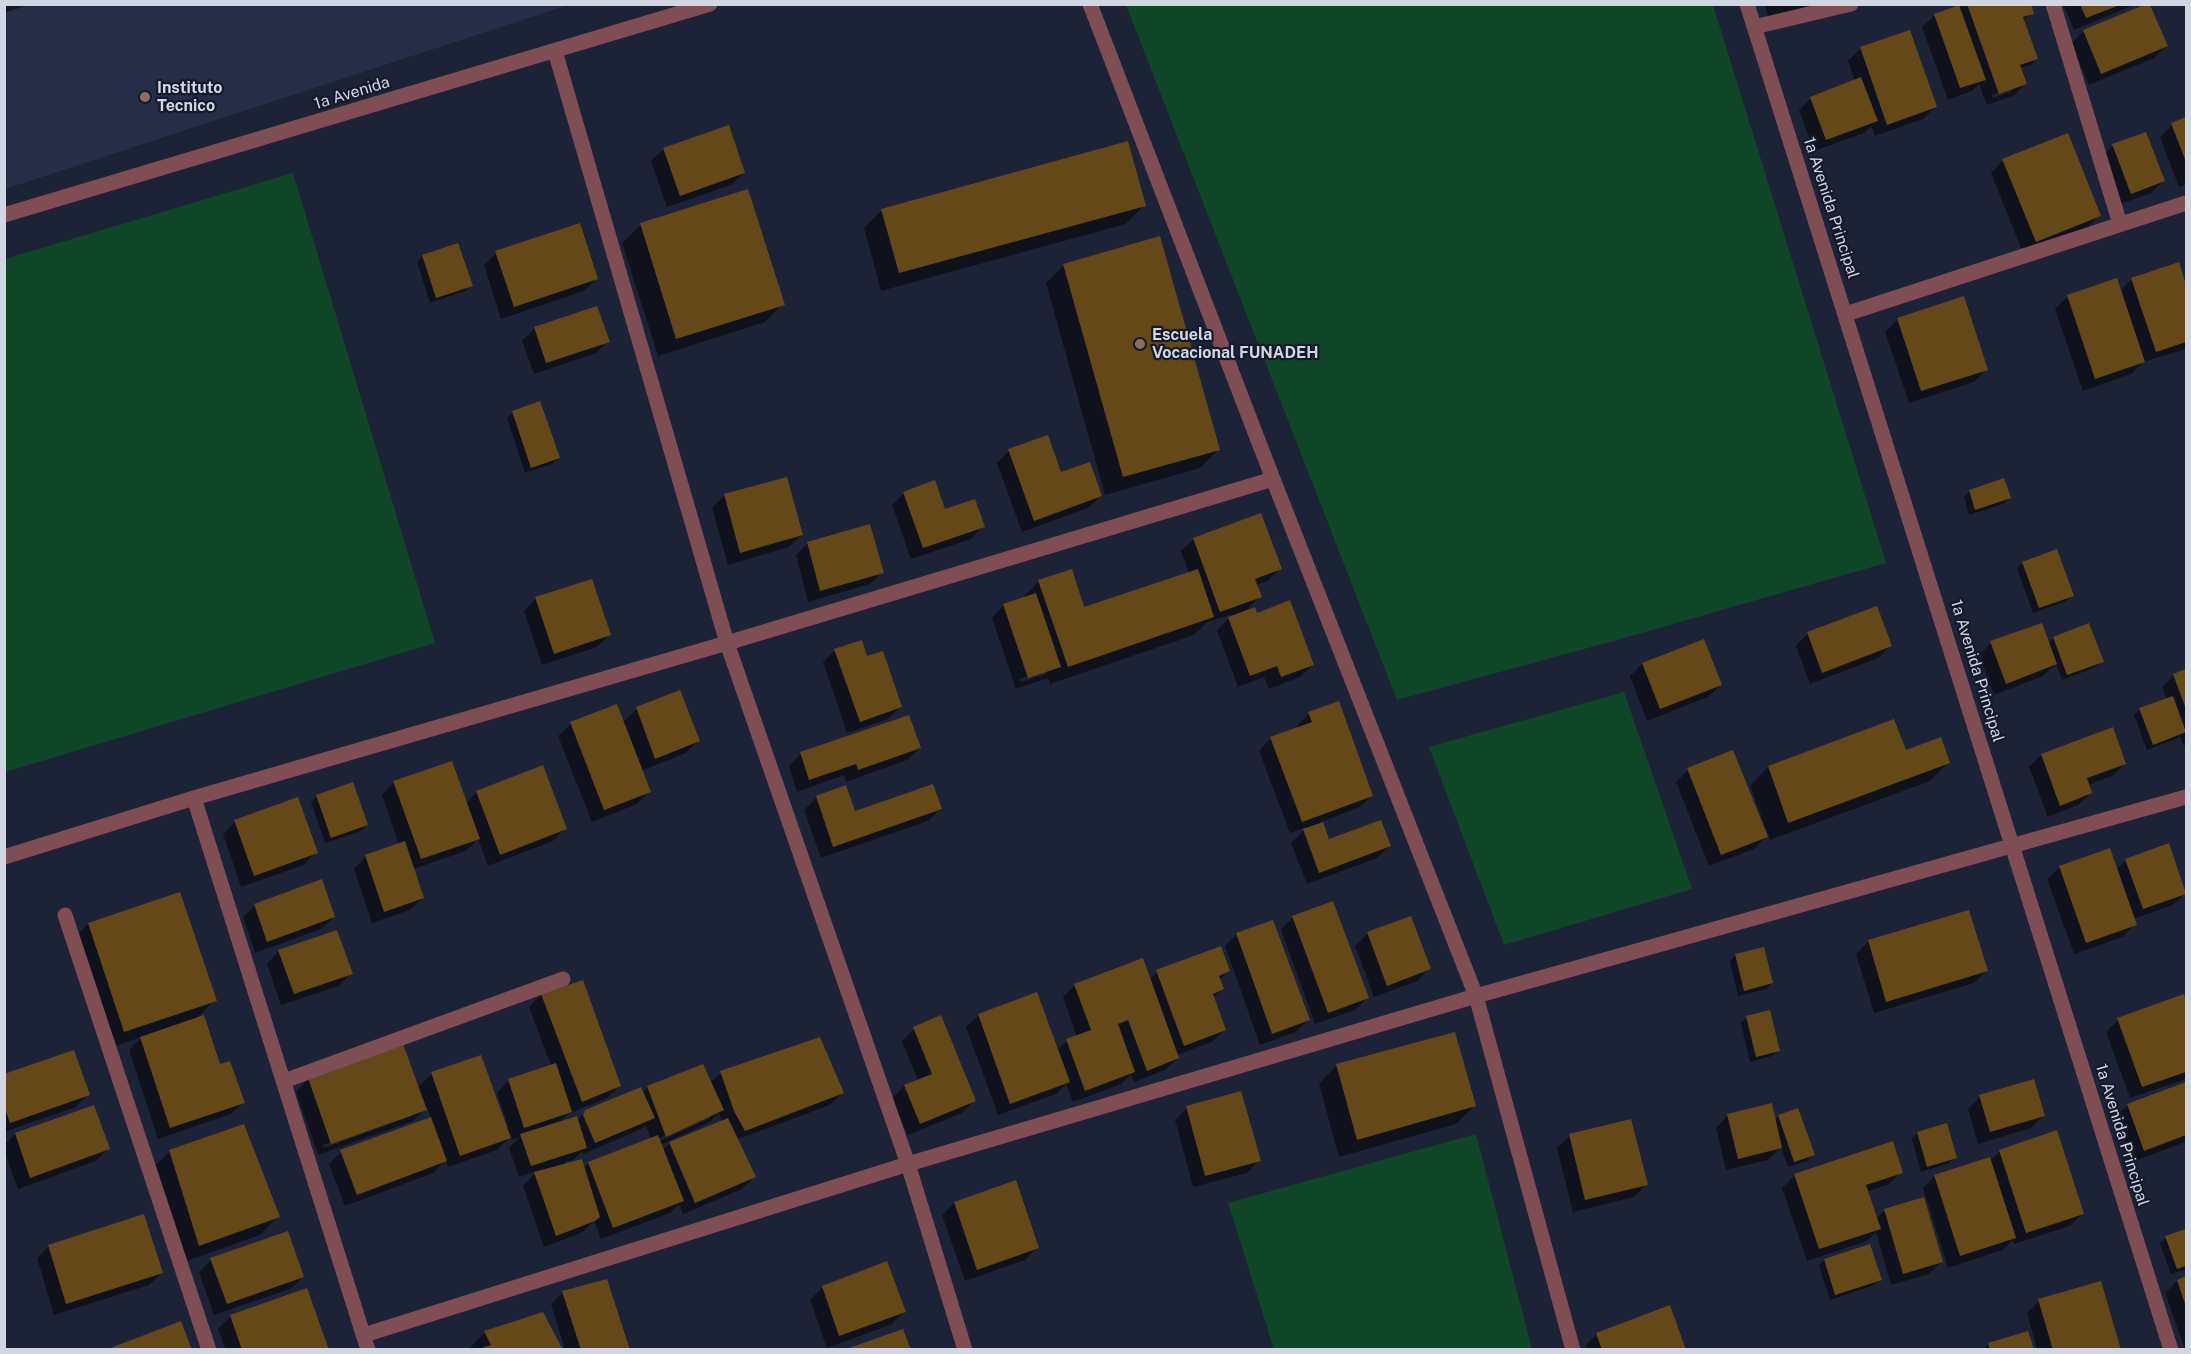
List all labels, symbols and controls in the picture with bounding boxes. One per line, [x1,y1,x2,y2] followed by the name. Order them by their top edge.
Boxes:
[312,72,392,114] street label: 1a Avenida
[157,78,222,116] place label: Instituto Tecnico
[138,90,152,104] marker: Instituto Tecnico
[1799,135,1863,281] street label: 1a Avenida Principal
[1152,325,1318,363] place label: Escuela Vocacional FUNADEH
[1133,337,1147,351] marker: Escuela Vocacional FUNADEH
[1946,598,2008,744] street label: 1a Avenida Principal
[2091,1062,2153,1208] street label: 1a Avenida Principal

